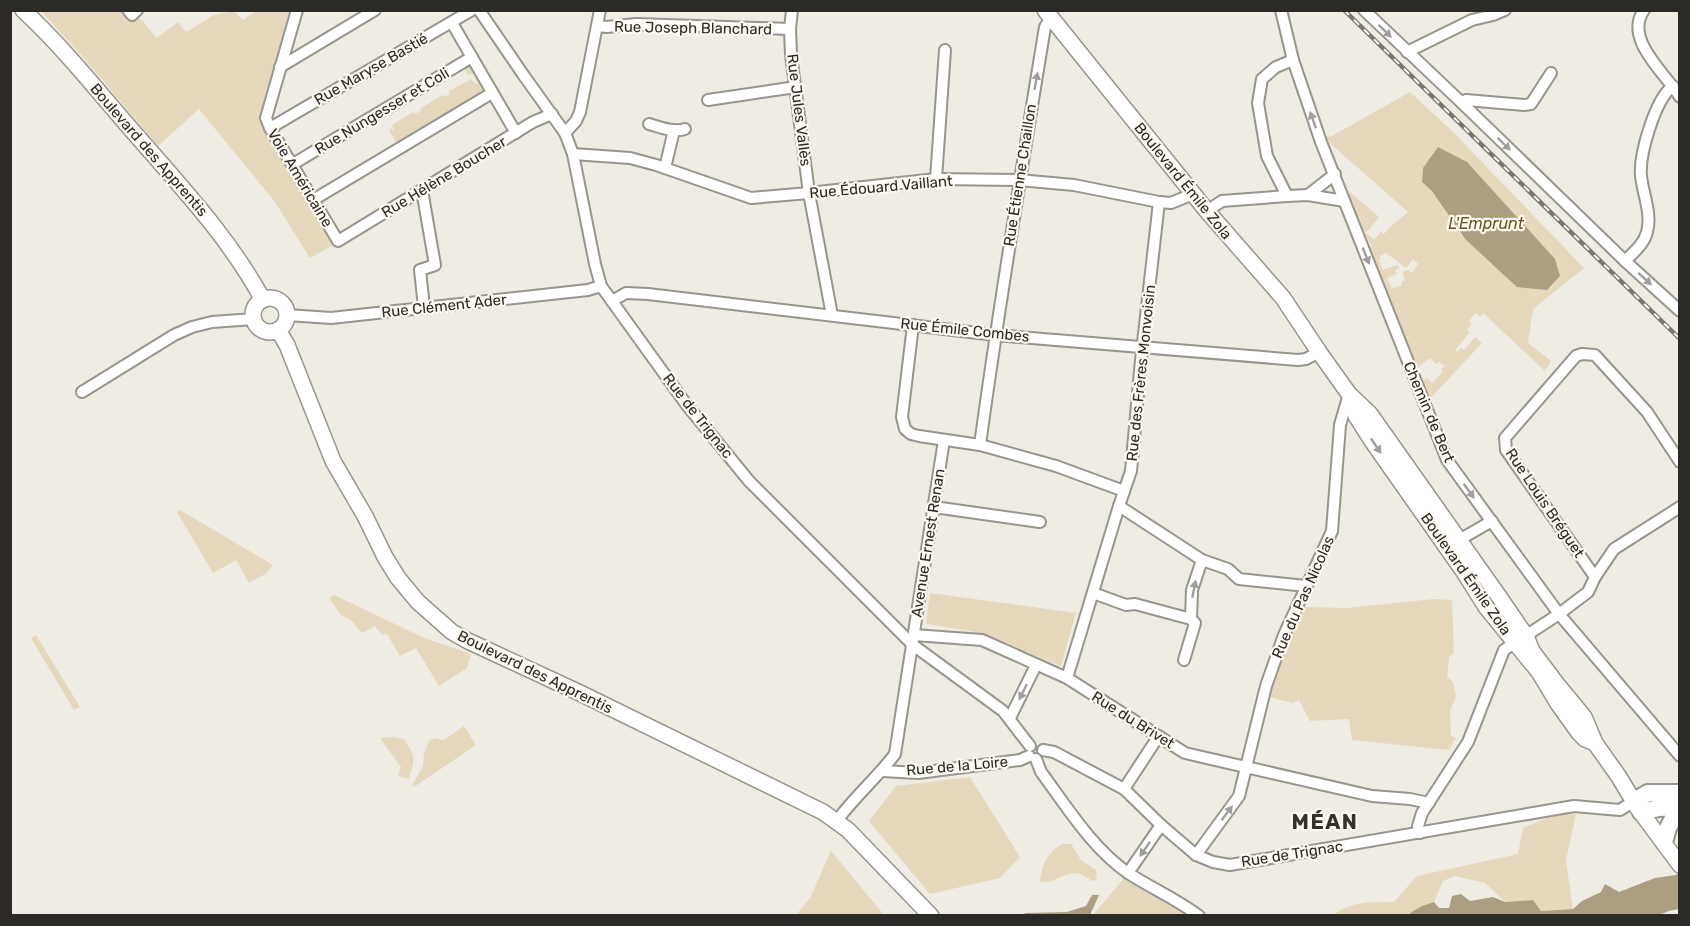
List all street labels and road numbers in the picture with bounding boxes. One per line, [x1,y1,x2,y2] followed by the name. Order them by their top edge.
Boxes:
[614,18,772,38] street label: Rue Joseph Blanchard
[311,29,431,109] street label: Rue Maryse Bastié
[783,53,815,168] street label: Rue Jules Vallès
[312,64,452,158] street label: Rue Nungesser et Coli
[86,80,212,220] street label: Boulevard des Apprentis
[1000,102,1040,248] street label: Rue Étienne Chaillon
[1130,119,1236,243] street label: Boulevard Émile Zola
[264,125,336,231] street label: Voie Américaine
[378,132,510,221] street label: Rue Hélène Boucher
[809,172,954,202] street label: Rue Édouard Vaillant
[1123,284,1159,462] street label: Rue des Frères Monvoisin
[380,290,508,322] street label: Rue Clément Ader
[900,314,1031,346] street label: Rue Émile Combes
[1400,359,1458,465] street label: Chemin de Bert
[659,370,737,462] street label: Rue de Trignac
[1502,445,1588,561] street label: Rue Louis Bréguet
[907,467,949,619] street label: Avenue Ernest Renan
[1417,509,1515,639] street label: Boulevard Émile Zola
[1268,533,1338,661] street label: Rue du Pas Nicolas
[455,627,616,718] street label: Boulevard des Apprentis
[1088,687,1178,753] street label: Rue du Brivet
[905,753,1009,779] street label: Rue de la Loire
[1240,837,1344,871] street label: Rue de Trignac

